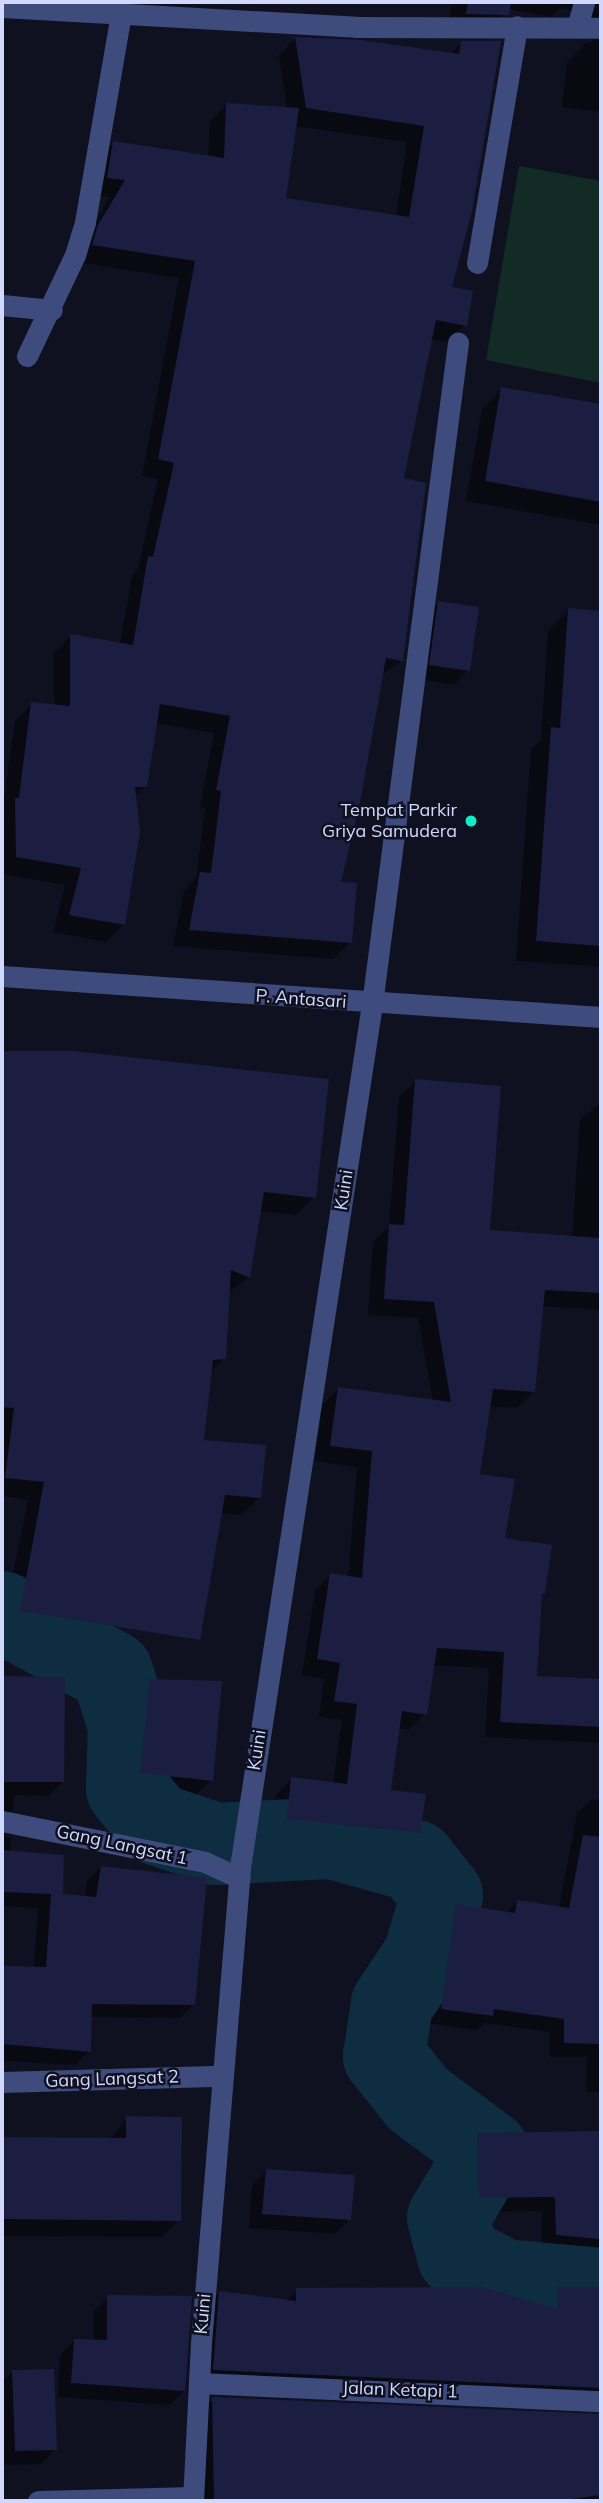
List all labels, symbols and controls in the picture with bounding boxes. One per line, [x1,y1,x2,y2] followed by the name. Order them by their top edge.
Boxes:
[322,800,457,842] place label: Tempat Parkir Griya Samudera
[463,813,479,829] marker: Tempat Parkir Griya Samudera
[255,985,347,1013] street label: P. Antasari
[330,1168,358,1212] street label: Kuini
[243,1728,271,1772] street label: Kuini
[54,1821,190,1869] street label: Gang Langsat 1
[45,2066,179,2092] street label: Gang Langsat 2
[190,2293,216,2335] street label: Kuini
[342,2377,458,2403] street label: Jalan Ketapi 1

